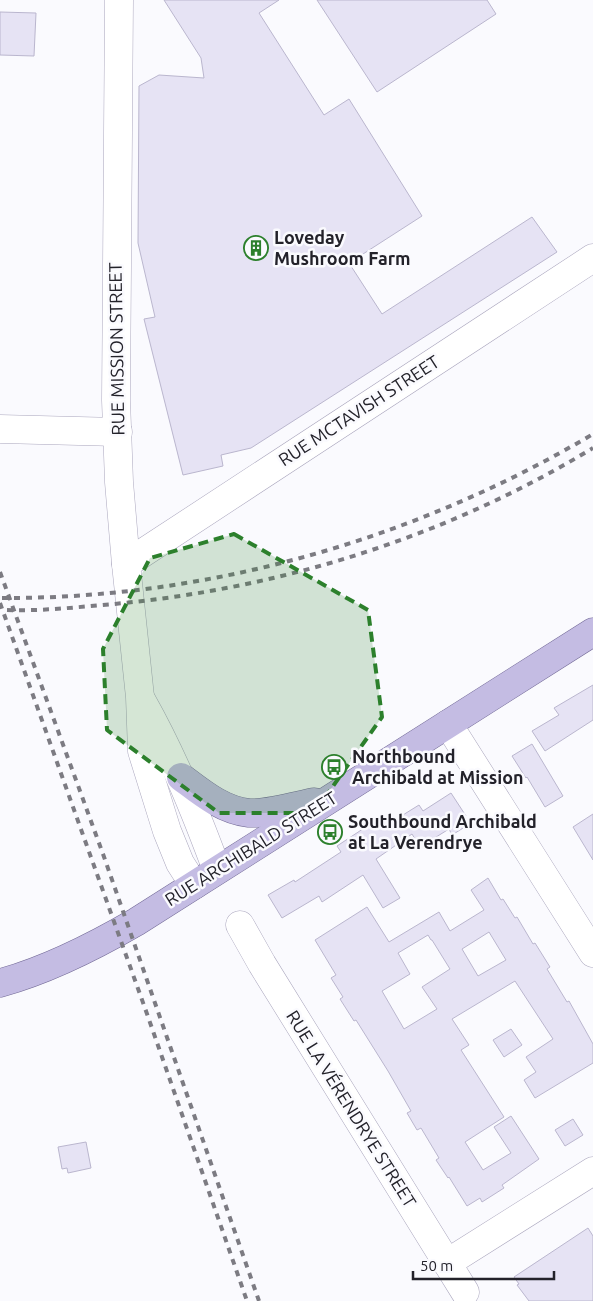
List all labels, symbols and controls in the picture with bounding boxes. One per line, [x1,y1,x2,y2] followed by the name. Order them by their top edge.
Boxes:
[274,227,411,268] place label: Loveday Mushroom Farm
[243,235,269,261] building icon: Loveday Mushroom Farm
[104,262,128,436] street label: RUE MISSION STREET
[274,351,443,470] street label: RUE MCTAVISH STREET
[352,746,524,787] place label: Northbound Archibald at Mission
[321,754,347,780] bus stop icon: Northbound Archibald at Mission
[161,787,340,909] street label: RUE ARCHIBALD STREET
[348,811,537,852] place label: Southbound Archibald at La Verendrye
[317,819,343,845] bus stop icon: Southbound Archibald at La Verendrye
[283,1006,422,1211] street label: RUE LA VÉRENDRYE STREET
[413,1248,554,1280] scale bar
[420,1257,453,1274] text: 50 m

